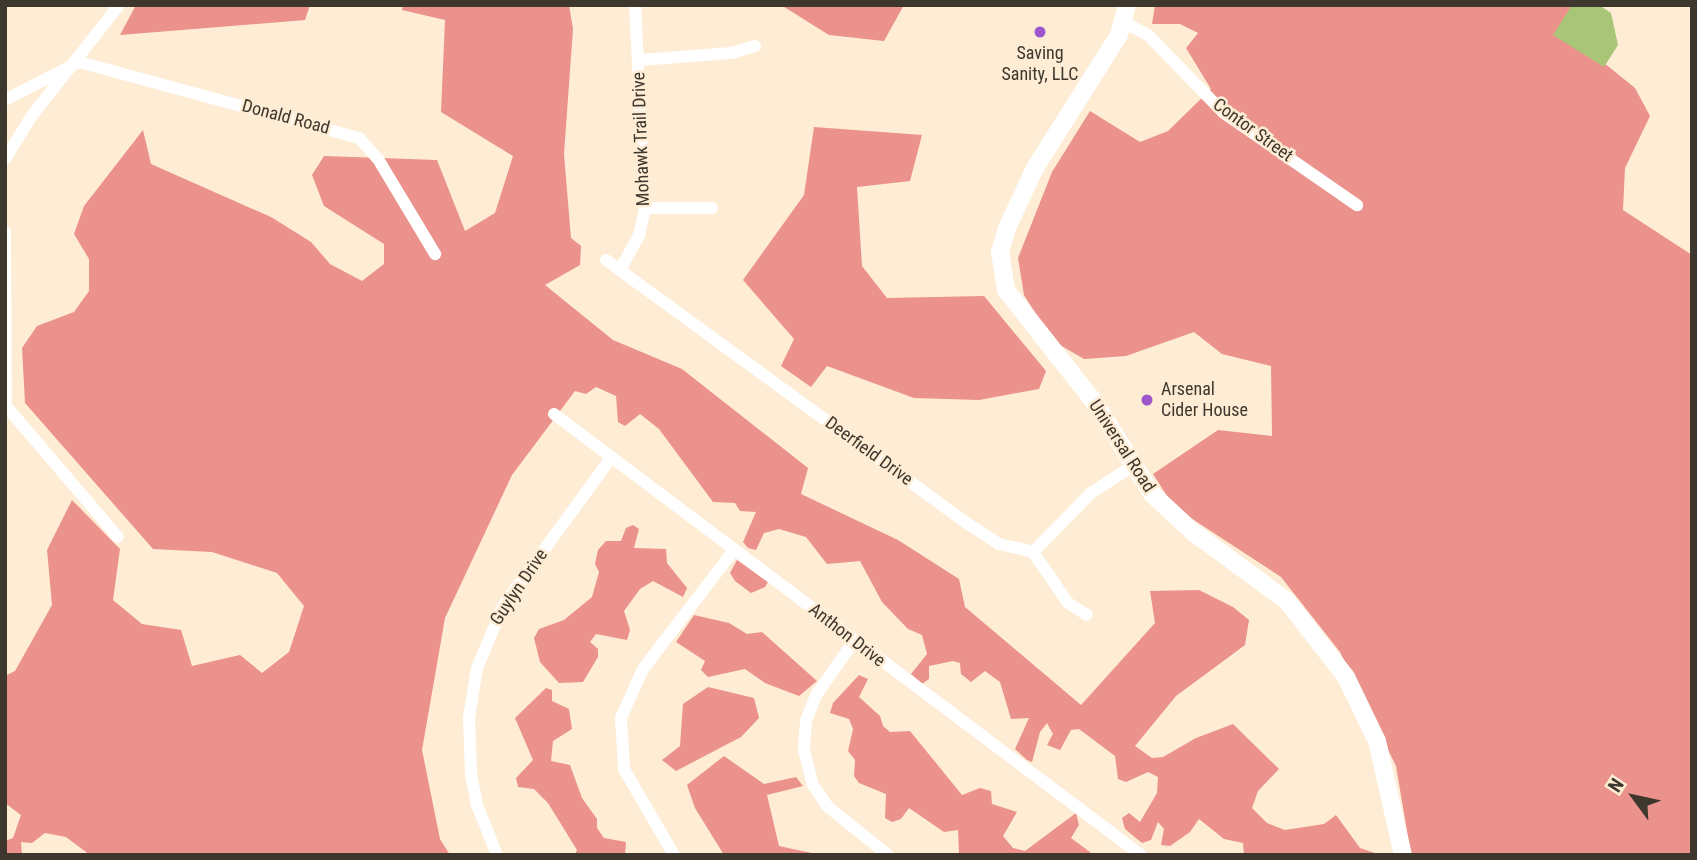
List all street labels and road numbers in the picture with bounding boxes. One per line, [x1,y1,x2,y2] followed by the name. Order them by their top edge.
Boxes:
[628,71,654,207] street label: Mohawk Trail Drive
[1209,94,1297,166] street label: Contor Street
[240,95,332,139] street label: Donald Road
[1084,396,1160,496] street label: Universal Road
[821,412,917,490] street label: Deerfield Drive
[486,545,552,629] street label: Guylyn Drive
[805,599,889,671] street label: Anthon Drive

